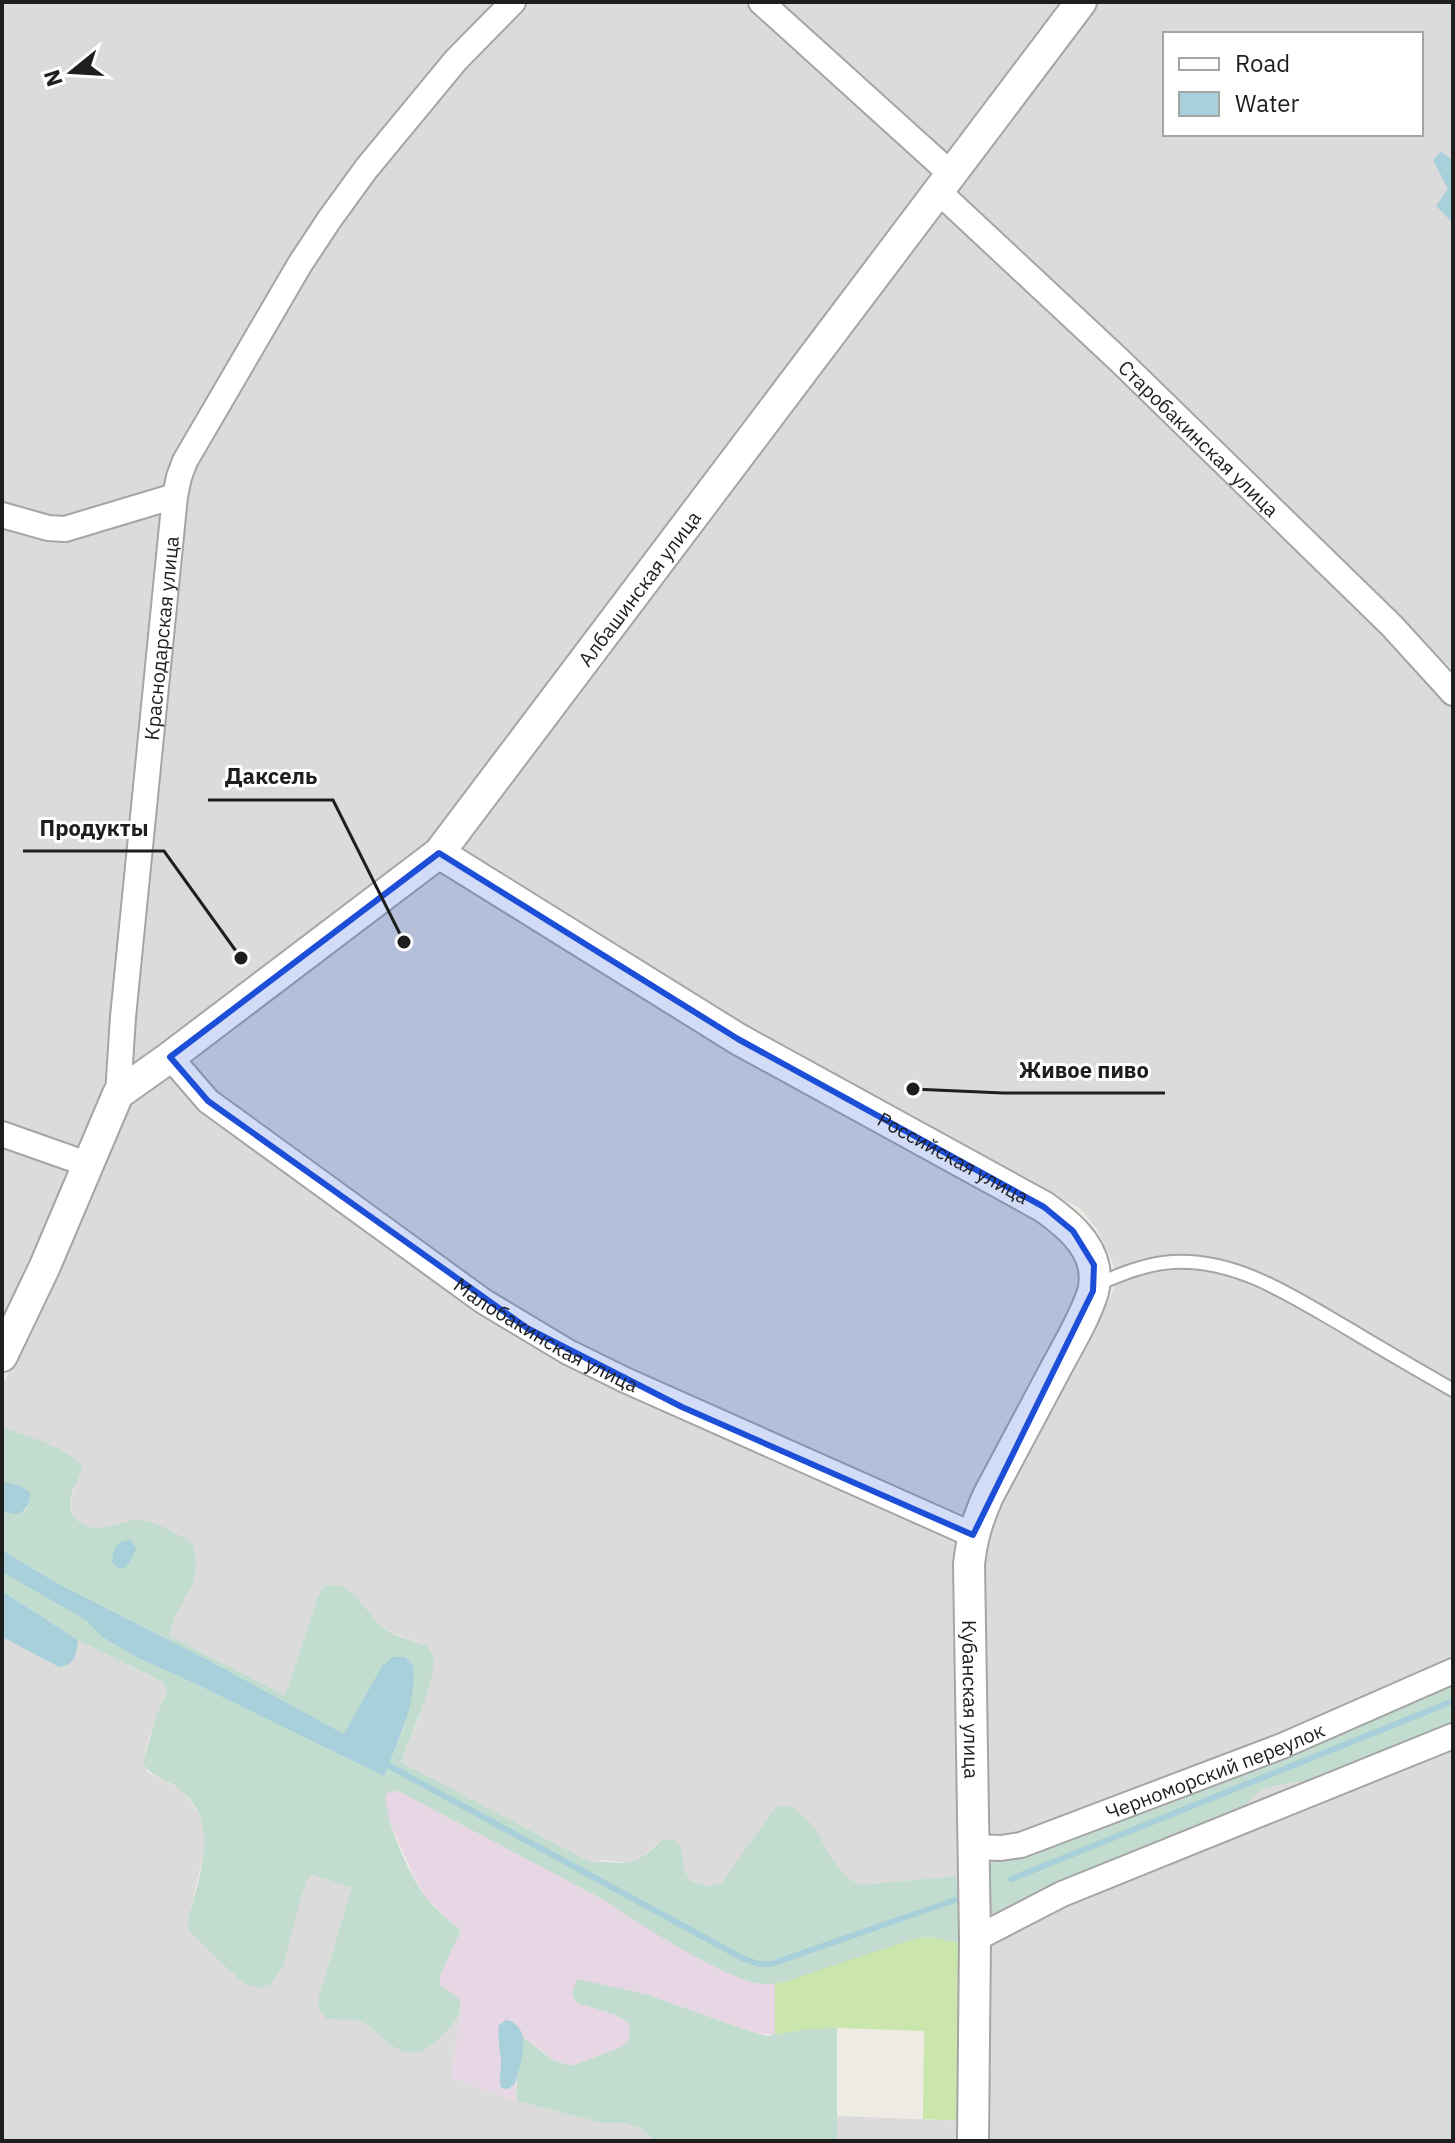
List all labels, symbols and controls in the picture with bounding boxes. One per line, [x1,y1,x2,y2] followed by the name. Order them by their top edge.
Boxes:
[32,32,112,112] north arrow
[1163,32,1423,136] legend
[1235,47,1290,79] text: Road
[36,66,69,90] text: N
[1235,87,1299,119] text: Water
[1113,354,1285,523] street label: Старобакинская улица
[571,504,707,671] street label: Албашинская улица
[137,534,184,741] street label: Краснодарская улица
[208,754,333,800] callout: Даксель
[225,761,317,790] text: Даксель
[23,805,164,851] callout: Продукты
[40,813,148,842] text: Продукты
[1003,1047,1165,1093] callout: Живое пиво
[1019,1055,1149,1084] text: Живое пиво
[873,1105,1034,1210] street label: Российская улица
[449,1271,643,1398] street label: Малобакинская улица
[956,1620,986,1779] street label: Кубанская улица
[1102,1716,1329,1825] street label: Черноморский переулок

